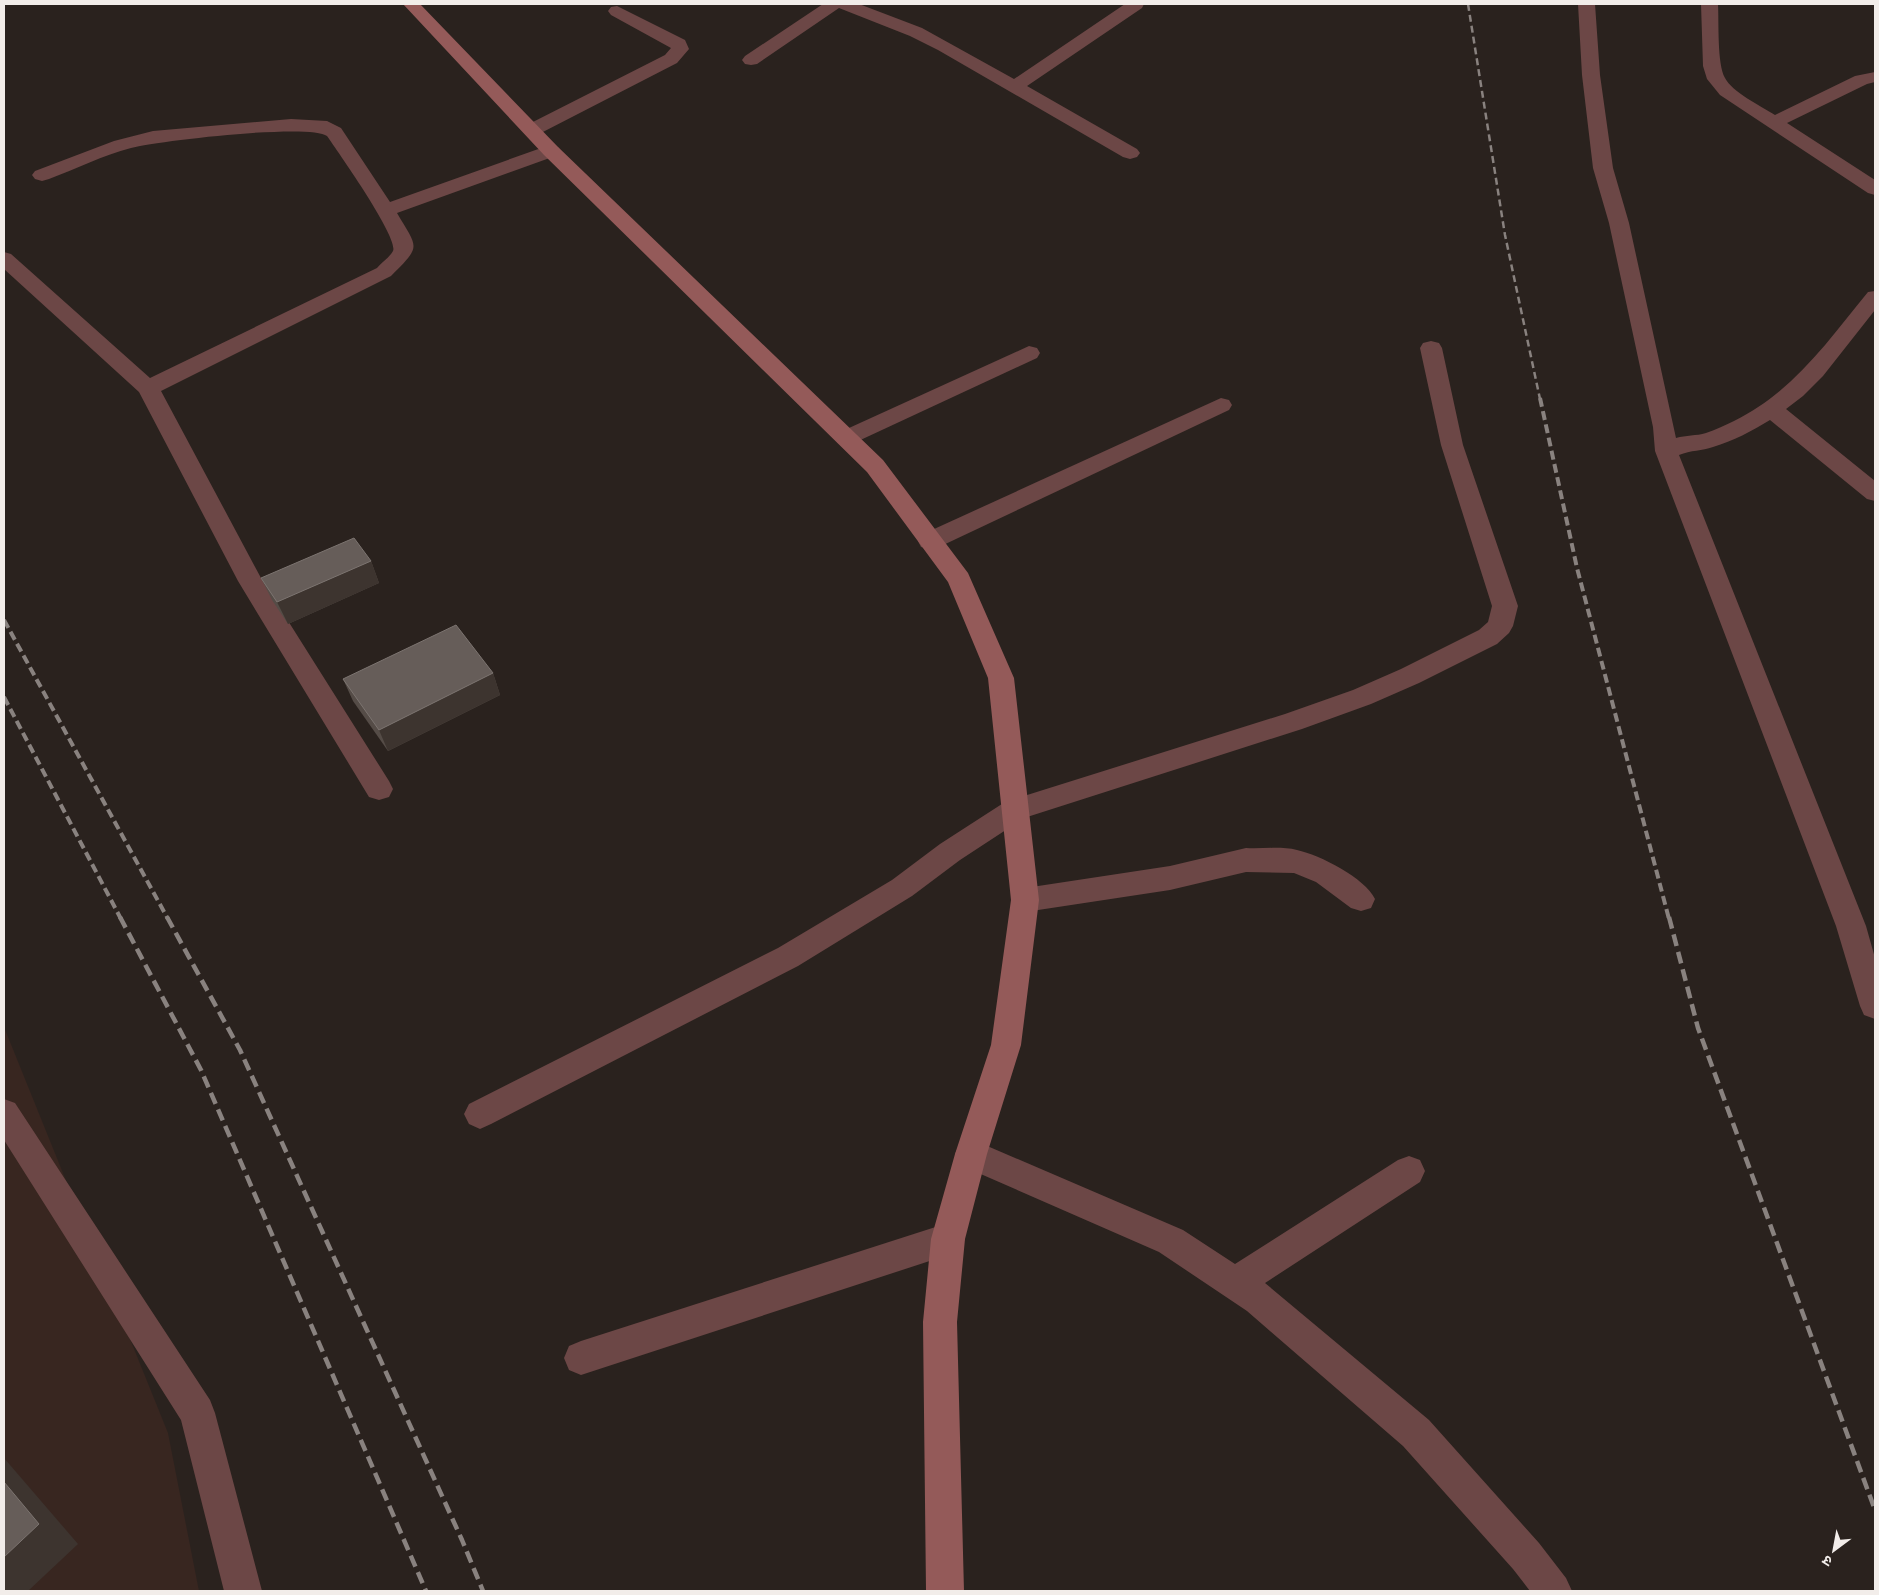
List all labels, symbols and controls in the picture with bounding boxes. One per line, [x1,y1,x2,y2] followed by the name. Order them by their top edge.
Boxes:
[1809,1525,1859,1575] north arrow
[1819,1552,1835,1570] text: उ

